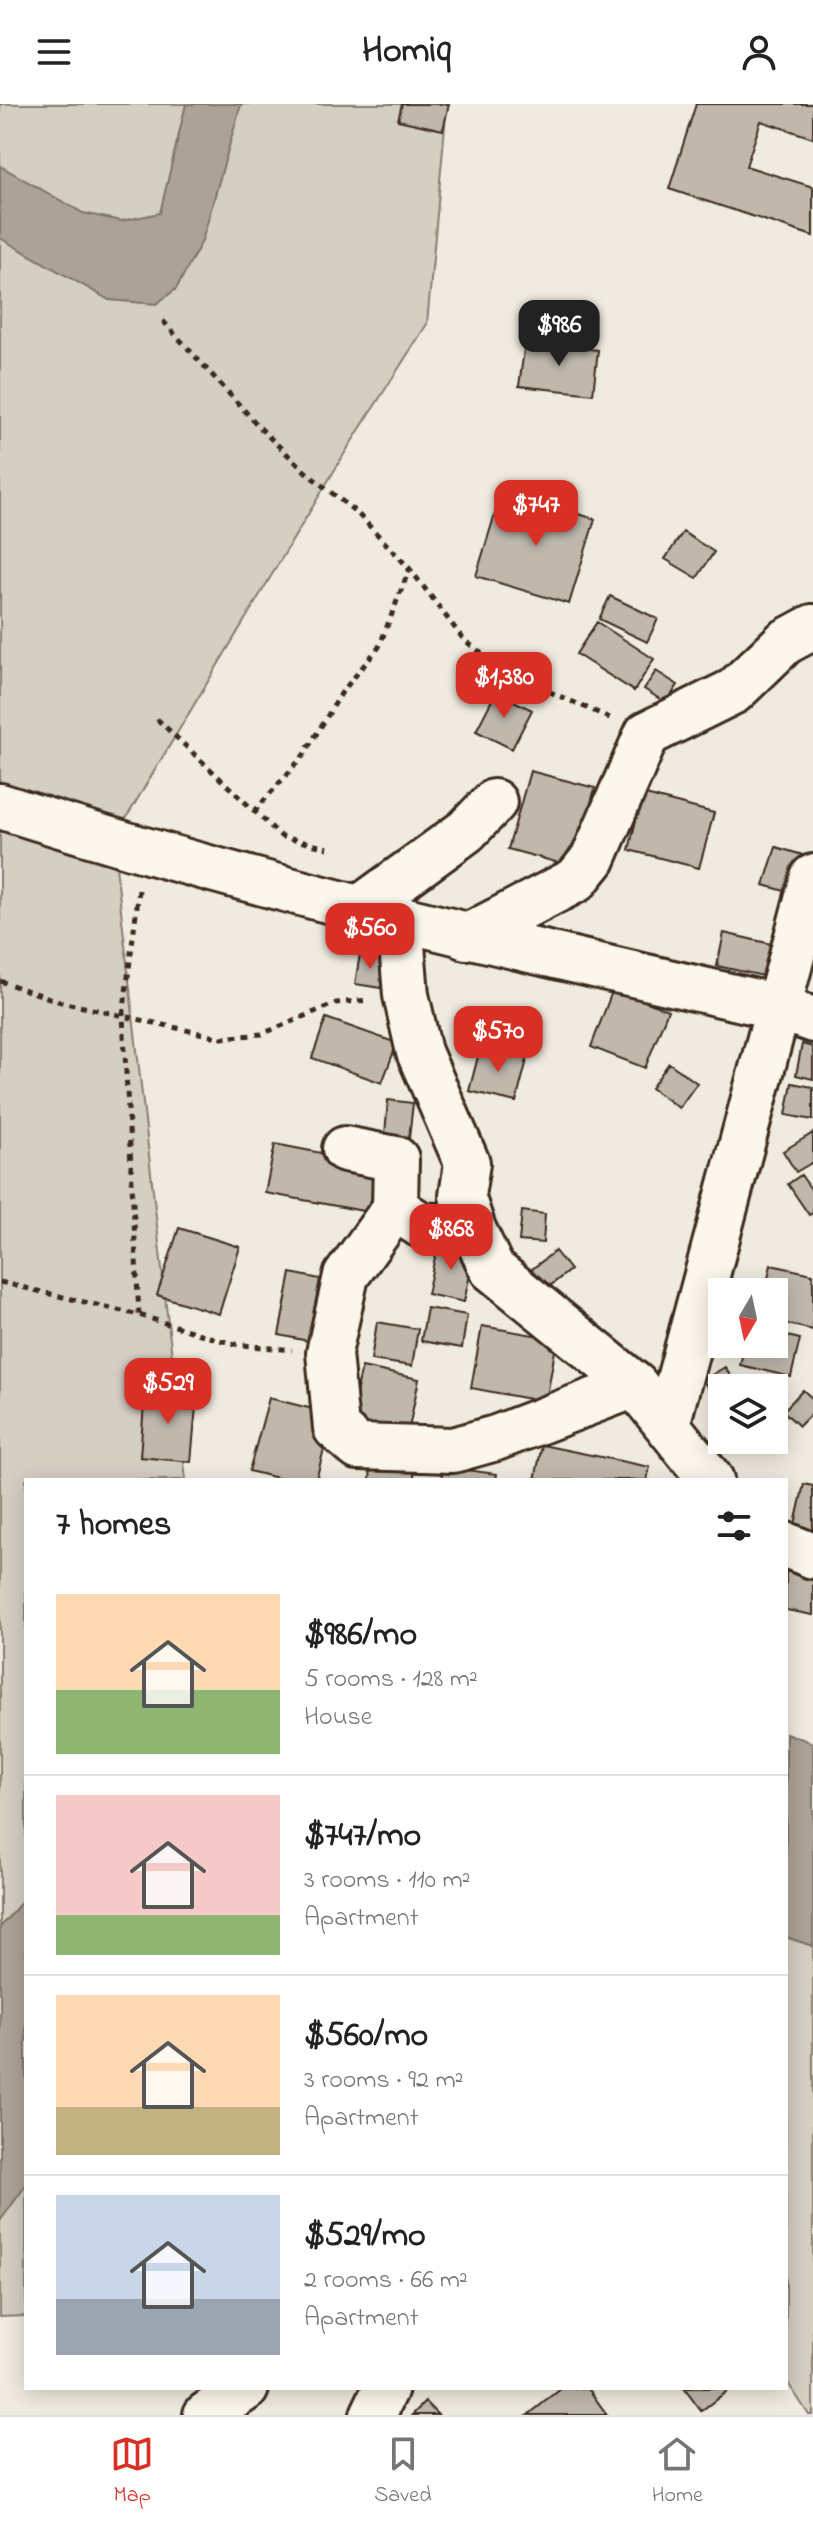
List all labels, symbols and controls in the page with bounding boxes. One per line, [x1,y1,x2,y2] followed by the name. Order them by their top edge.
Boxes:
[362,26,451,79] text: Homiq
[32,30,76,74] icon: menu
[737,30,781,74] icon: person
[512,300,606,368] pin: $986
[537,307,581,345] text: $986
[489,480,583,548] pin: $747
[512,487,560,525] text: $747
[439,652,569,720] pin: $1,380
[474,659,534,697] text: $1,380
[323,903,417,971] pin: $560
[343,910,397,948] text: $560
[451,1006,545,1074] pin: $570
[472,1013,524,1051] text: $570
[404,1204,498,1272] pin: $868
[428,1211,474,1249] text: $868
[708,1278,788,1358] north arrow
[708,1278,788,1454] map controls
[121,1358,215,1426] pin: $529
[142,1365,194,1403] text: $529
[708,1374,788,1454] button: layers
[56,1501,171,1551] text: 7 homes
[712,1504,756,1548] icon: filters
[304,1611,417,1661] text: $986/mo
[120,1626,216,1722] icon: home
[304,1661,478,1699] text: 5 rooms · 128 m²
[304,1699,372,1737] text: House
[304,1812,421,1862] text: $747/mo
[120,1827,216,1923] icon: home
[304,1862,470,1900] text: 3 rooms · 110 m²
[304,1900,418,1938] text: Apartment
[304,2012,428,2062] text: $560/mo
[120,2027,216,2123] icon: home
[304,2062,463,2100] text: 3 rooms · 92 m²
[304,2100,418,2138] text: Apartment
[304,2212,426,2262] text: $529/mo
[120,2227,216,2323] icon: home
[304,2262,468,2300] text: 2 rooms · 66 m²
[304,2300,418,2338] text: Apartment
[110,2432,154,2512] tab: Map
[374,2432,432,2512] tab: Saved
[652,2432,703,2512] tab: Home

